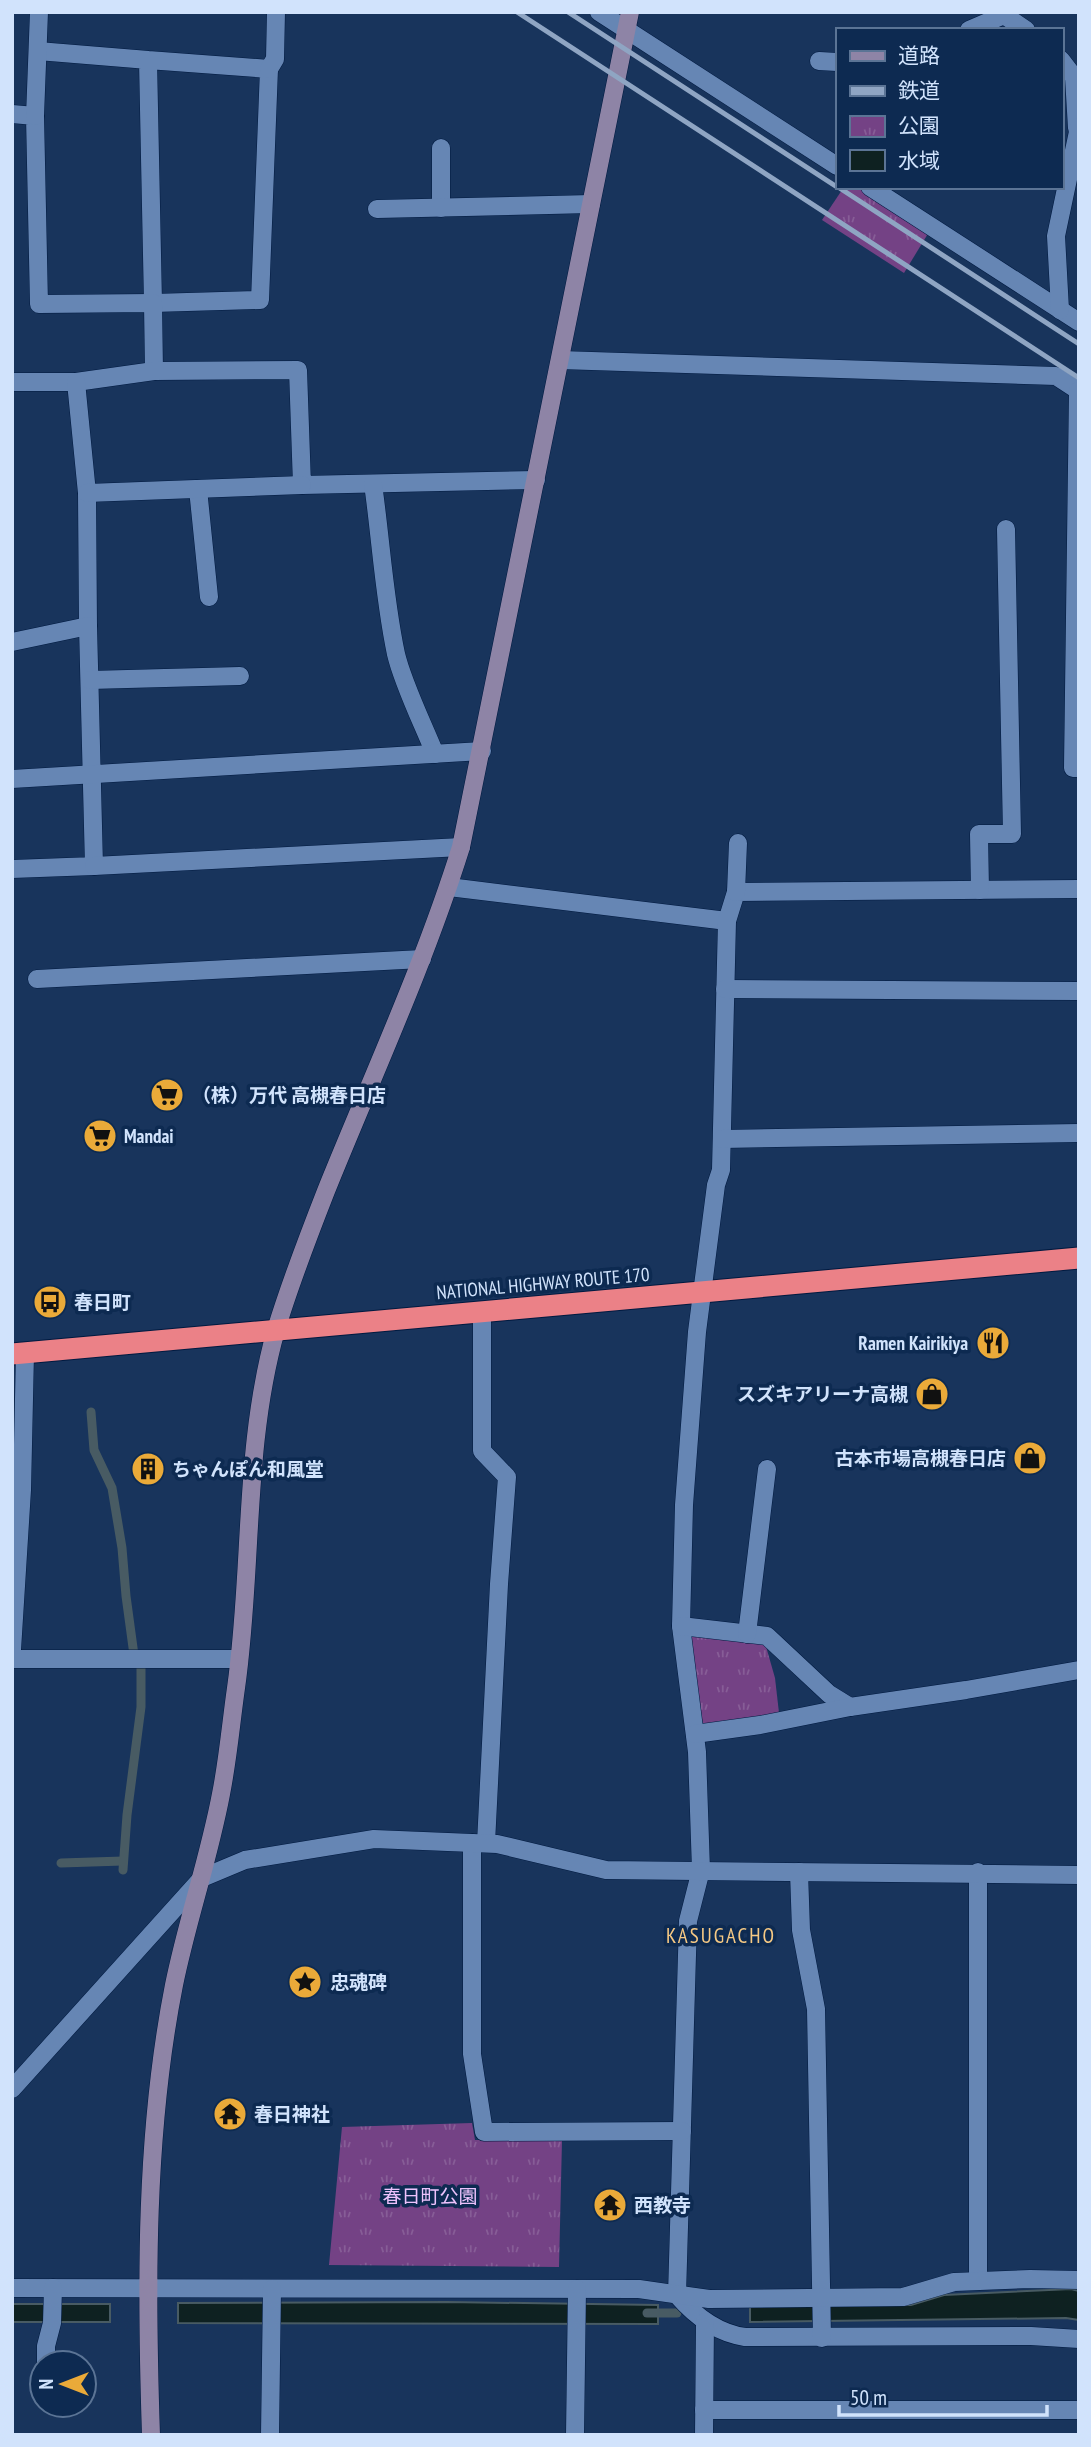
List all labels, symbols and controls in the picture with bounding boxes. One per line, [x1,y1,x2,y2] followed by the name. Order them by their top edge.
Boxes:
[836,28,1063,189] legend
[898,42,940,69] text: 道路
[898,77,940,104] text: 鉄道
[898,112,940,139] text: 公園
[898,147,940,174] text: 水域
[148,1076,186,1114] supermarket icon: （株）万代 高槻春日店
[192,1083,386,1107] place label: （株）万代 高槻春日店
[81,1117,119,1155] supermarket icon: Mandai
[124,1124,174,1148] place label: Mandai
[435,1262,651,1304] street label: NATIONAL HIGHWAY ROUTE 170
[31,1283,69,1321] bus stop icon: 春日町
[74,1290,131,1314] place label: 春日町
[974,1324,1012,1362] restaurant icon: Ramen Kairikiya
[858,1331,968,1355] place label: Ramen Kairikiya
[913,1375,951,1413] shop icon: スズキアリーナ高槻
[737,1382,908,1406] place label: スズキアリーナ高槻
[1011,1439,1049,1477] shop icon: 古本市場高槻春日店
[835,1446,1006,1470] place label: 古本市場高槻春日店
[129,1450,167,1488] building icon: ちゃんぽん和風堂
[172,1457,324,1481] place label: ちゃんぽん和風堂
[666,1922,776,1949] district label: KASUGACHO
[286,1963,324,2001] place icon: 忠魂碑
[330,1970,387,1994] place label: 忠魂碑
[211,2095,249,2133] temple icon: 春日神社
[254,2102,330,2126] place label: 春日神社
[382,2184,478,2208] park label: 春日町公園
[591,2186,629,2224] temple icon: 西教寺
[634,2193,691,2217] place label: 西教寺
[28,2349,98,2419] north arrow
[839,2374,1047,2418] scale bar
[34,2379,58,2389] text: N
[850,2384,887,2411] text: 50 m

